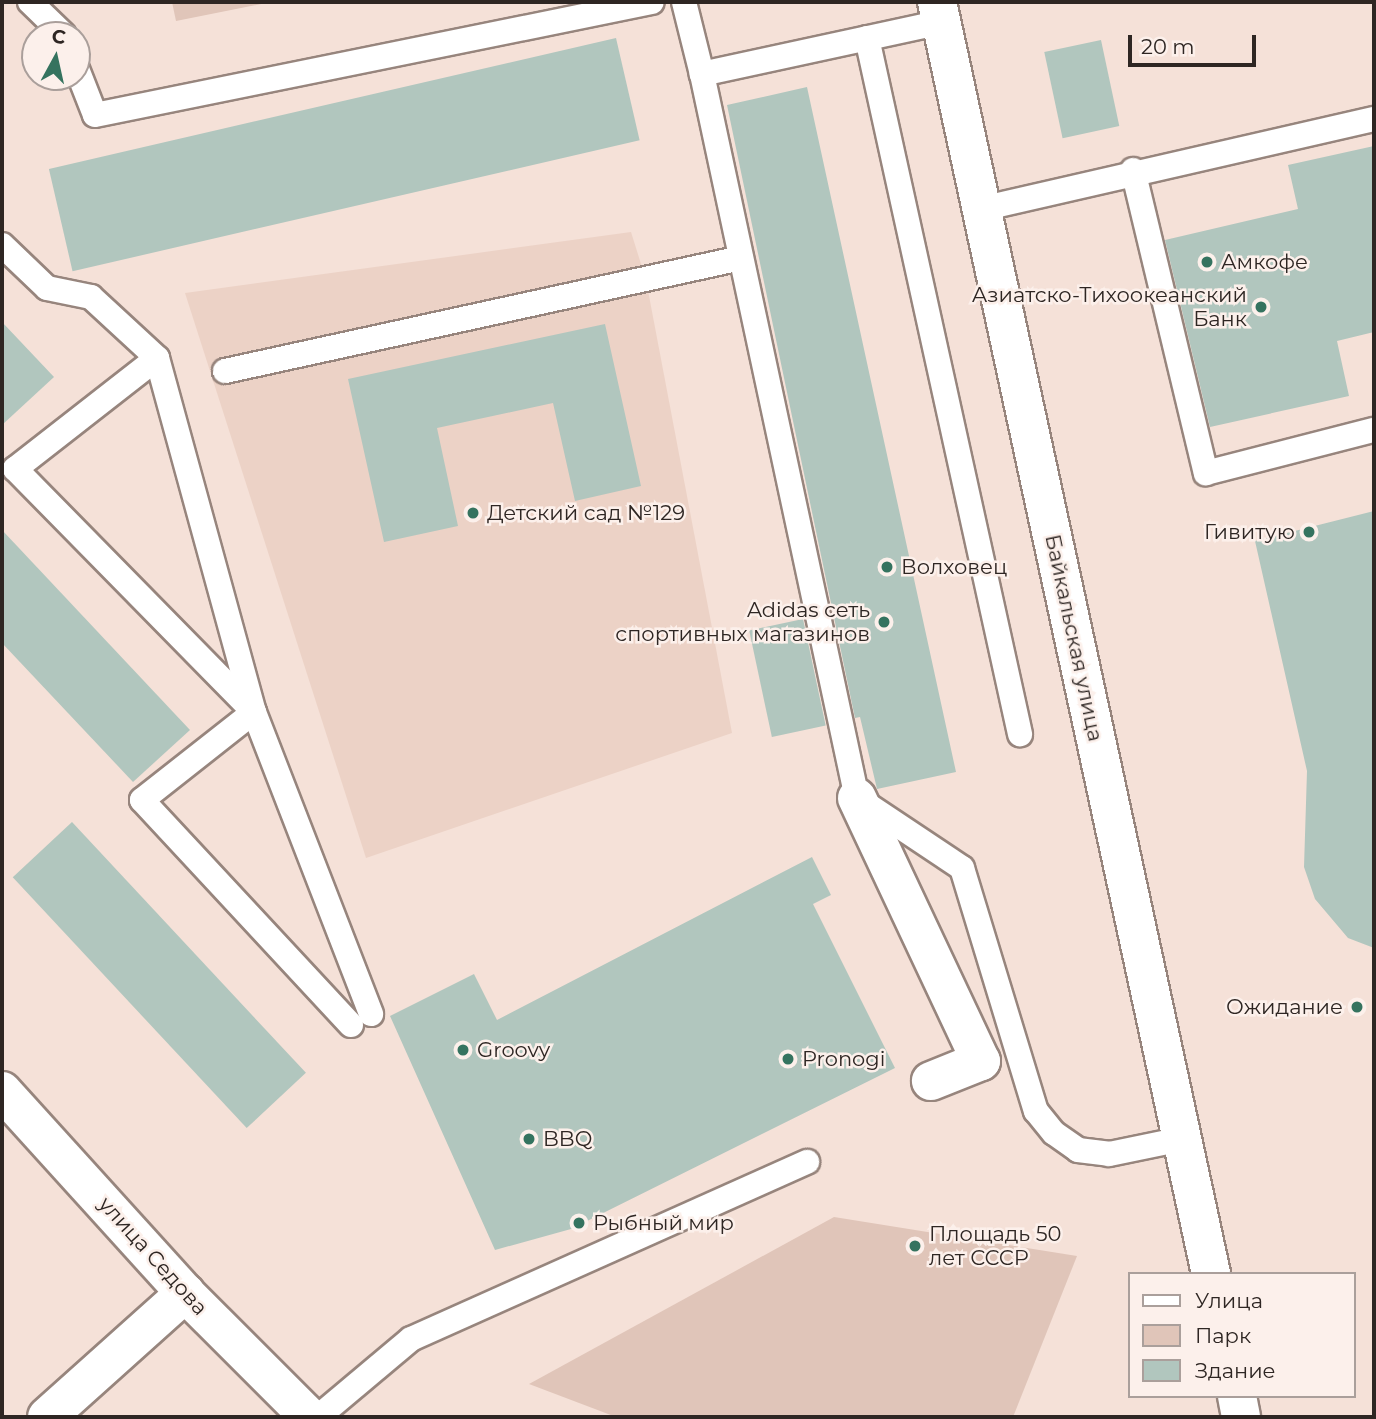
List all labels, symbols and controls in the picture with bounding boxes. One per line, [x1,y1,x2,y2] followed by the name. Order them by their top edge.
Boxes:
[21,21,91,91] north arrow
[1131,21,1259,65] scale bar
[50,24,67,49] text: С
[1141,34,1195,59] text: 20 m
[1221,249,1308,275] place label: Амкофе
[1199,254,1215,270] marker: Амкофе
[972,282,1247,332] place label: Азиатско-Тихоокеанский Банк
[1253,299,1269,315] marker: Азиатско-Тихоокеанский Банк
[487,500,685,526] place label: Детский сад №129
[465,505,481,521] marker: Детский сад №129
[1204,519,1295,545] place label: Гивитую
[1301,524,1317,540] marker: Гивитую
[1040,532,1108,744] street label: Байкальская улица
[901,554,1007,580] place label: Волховец
[879,559,895,575] marker: Волховец
[615,597,870,647] place label: Adidas сеть спортивных магазинов
[876,614,892,630] marker: Adidas сеть спортивных магазинов
[1226,994,1343,1020] place label: Ожидание
[1349,999,1365,1015] marker: Ожидание
[477,1037,550,1063] place label: Groovy
[455,1042,471,1058] marker: Groovy
[802,1046,885,1072] place label: Pronogi
[780,1051,796,1067] marker: Pronogi
[543,1126,592,1152] place label: BBQ
[521,1131,537,1147] marker: BBQ
[93,1192,213,1320] street label: улица Седова
[593,1210,734,1236] place label: Рыбный мир
[571,1215,587,1231] marker: Рыбный мир
[929,1221,1061,1271] place label: Площадь 50 лет СССР
[907,1238,923,1254] marker: Площадь 50 лет СССР
[1128,1272,1355,1398] legend
[1195,1288,1263,1313] text: Улица
[1195,1323,1251,1348] text: Парк
[1195,1358,1276,1383] text: Здание

